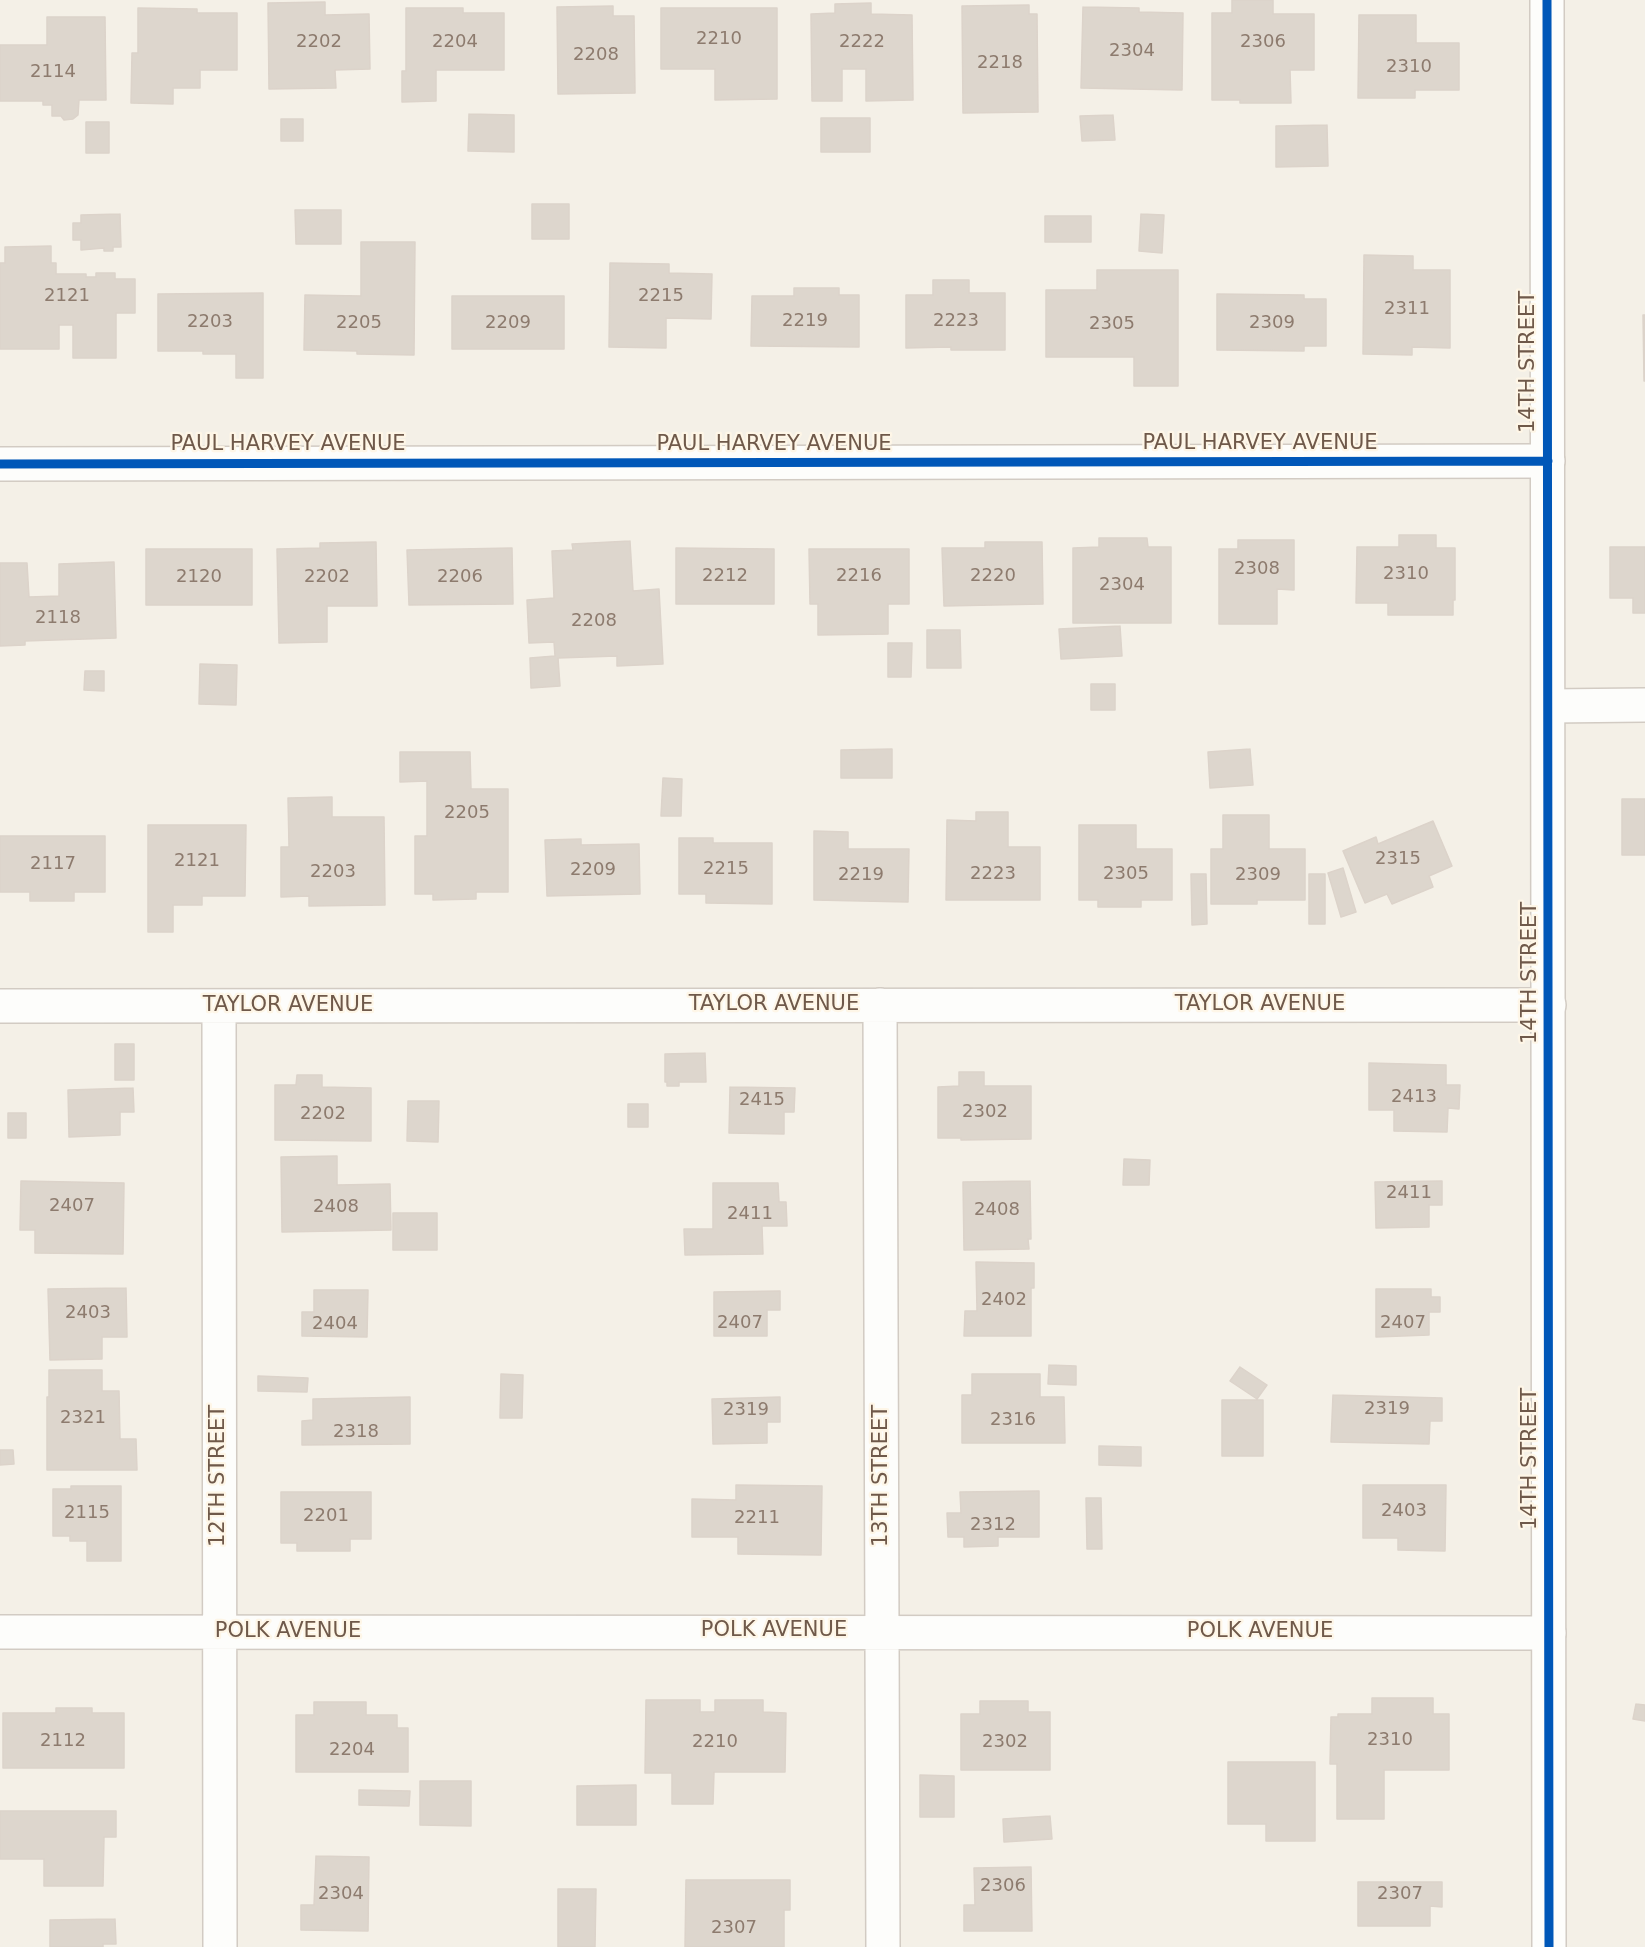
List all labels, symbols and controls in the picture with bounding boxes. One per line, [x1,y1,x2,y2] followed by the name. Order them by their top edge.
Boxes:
[696,28,742,50] house number: 2210
[296,31,342,53] house number: 2202
[432,31,478,53] house number: 2204
[839,31,885,53] house number: 2222
[1240,31,1286,53] house number: 2306
[1109,40,1155,62] house number: 2304
[573,44,619,66] house number: 2208
[977,52,1023,74] house number: 2218
[1386,56,1432,78] house number: 2310
[30,61,76,83] house number: 2114
[44,285,90,307] house number: 2121
[638,285,684,307] house number: 2215
[1516,291,1542,433] street label: 14TH STREET
[1384,298,1430,320] house number: 2311
[782,310,828,332] house number: 2219
[933,310,979,332] house number: 2223
[187,311,233,333] house number: 2203
[336,312,382,334] house number: 2205
[485,312,531,334] house number: 2209
[1249,312,1295,334] house number: 2309
[1089,313,1135,335] house number: 2305
[1142,431,1378,457] street label: PAUL HARVEY AVENUE
[170,432,406,458] street label: PAUL HARVEY AVENUE
[656,432,892,458] street label: PAUL HARVEY AVENUE
[1234,558,1280,580] house number: 2308
[1383,563,1429,585] house number: 2310
[702,565,748,587] house number: 2212
[836,565,882,587] house number: 2216
[970,565,1016,587] house number: 2220
[176,566,222,588] house number: 2120
[304,566,350,588] house number: 2202
[437,566,483,588] house number: 2206
[1099,574,1145,596] house number: 2304
[35,607,81,629] house number: 2118
[571,610,617,632] house number: 2208
[444,802,490,824] house number: 2205
[1375,848,1421,870] house number: 2315
[174,850,220,872] house number: 2121
[30,853,76,875] house number: 2117
[703,858,749,880] house number: 2215
[570,859,616,881] house number: 2209
[310,861,356,883] house number: 2203
[970,863,1016,885] house number: 2223
[1103,863,1149,885] house number: 2305
[838,864,884,886] house number: 2219
[1235,864,1281,886] house number: 2309
[1518,902,1544,1044] street label: 14TH STREET
[689,992,859,1018] street label: TAYLOR AVENUE
[1175,992,1345,1018] street label: TAYLOR AVENUE
[203,993,373,1019] street label: TAYLOR AVENUE
[1391,1086,1437,1108] house number: 2413
[739,1089,785,1111] house number: 2415
[962,1101,1008,1123] house number: 2302
[300,1103,346,1125] house number: 2202
[1386,1182,1432,1204] house number: 2411
[49,1195,95,1217] house number: 2407
[313,1196,359,1218] house number: 2408
[974,1199,1020,1221] house number: 2408
[727,1203,773,1225] house number: 2411
[981,1289,1027,1311] house number: 2402
[65,1302,111,1324] house number: 2403
[717,1312,763,1334] house number: 2407
[1380,1312,1426,1334] house number: 2407
[312,1313,358,1335] house number: 2404
[1518,1388,1544,1530] street label: 14TH STREET
[1364,1398,1410,1420] house number: 2319
[723,1399,769,1421] house number: 2319
[206,1405,232,1547] street label: 12TH STREET
[869,1405,895,1547] street label: 13TH STREET
[60,1407,106,1429] house number: 2321
[990,1409,1036,1431] house number: 2316
[333,1421,379,1443] house number: 2318
[1381,1500,1427,1522] house number: 2403
[64,1502,110,1524] house number: 2115
[303,1505,349,1527] house number: 2201
[734,1507,780,1529] house number: 2211
[970,1514,1016,1536] house number: 2312
[701,1618,847,1644] street label: POLK AVENUE
[215,1619,361,1645] street label: POLK AVENUE
[1187,1619,1333,1645] street label: POLK AVENUE
[1367,1729,1413,1751] house number: 2310
[40,1730,86,1752] house number: 2112
[692,1731,738,1753] house number: 2210
[982,1731,1028,1753] house number: 2302
[329,1739,375,1761] house number: 2204
[980,1875,1026,1897] house number: 2306
[318,1883,364,1905] house number: 2304
[1377,1883,1423,1905] house number: 2307
[711,1917,757,1939] house number: 2307

